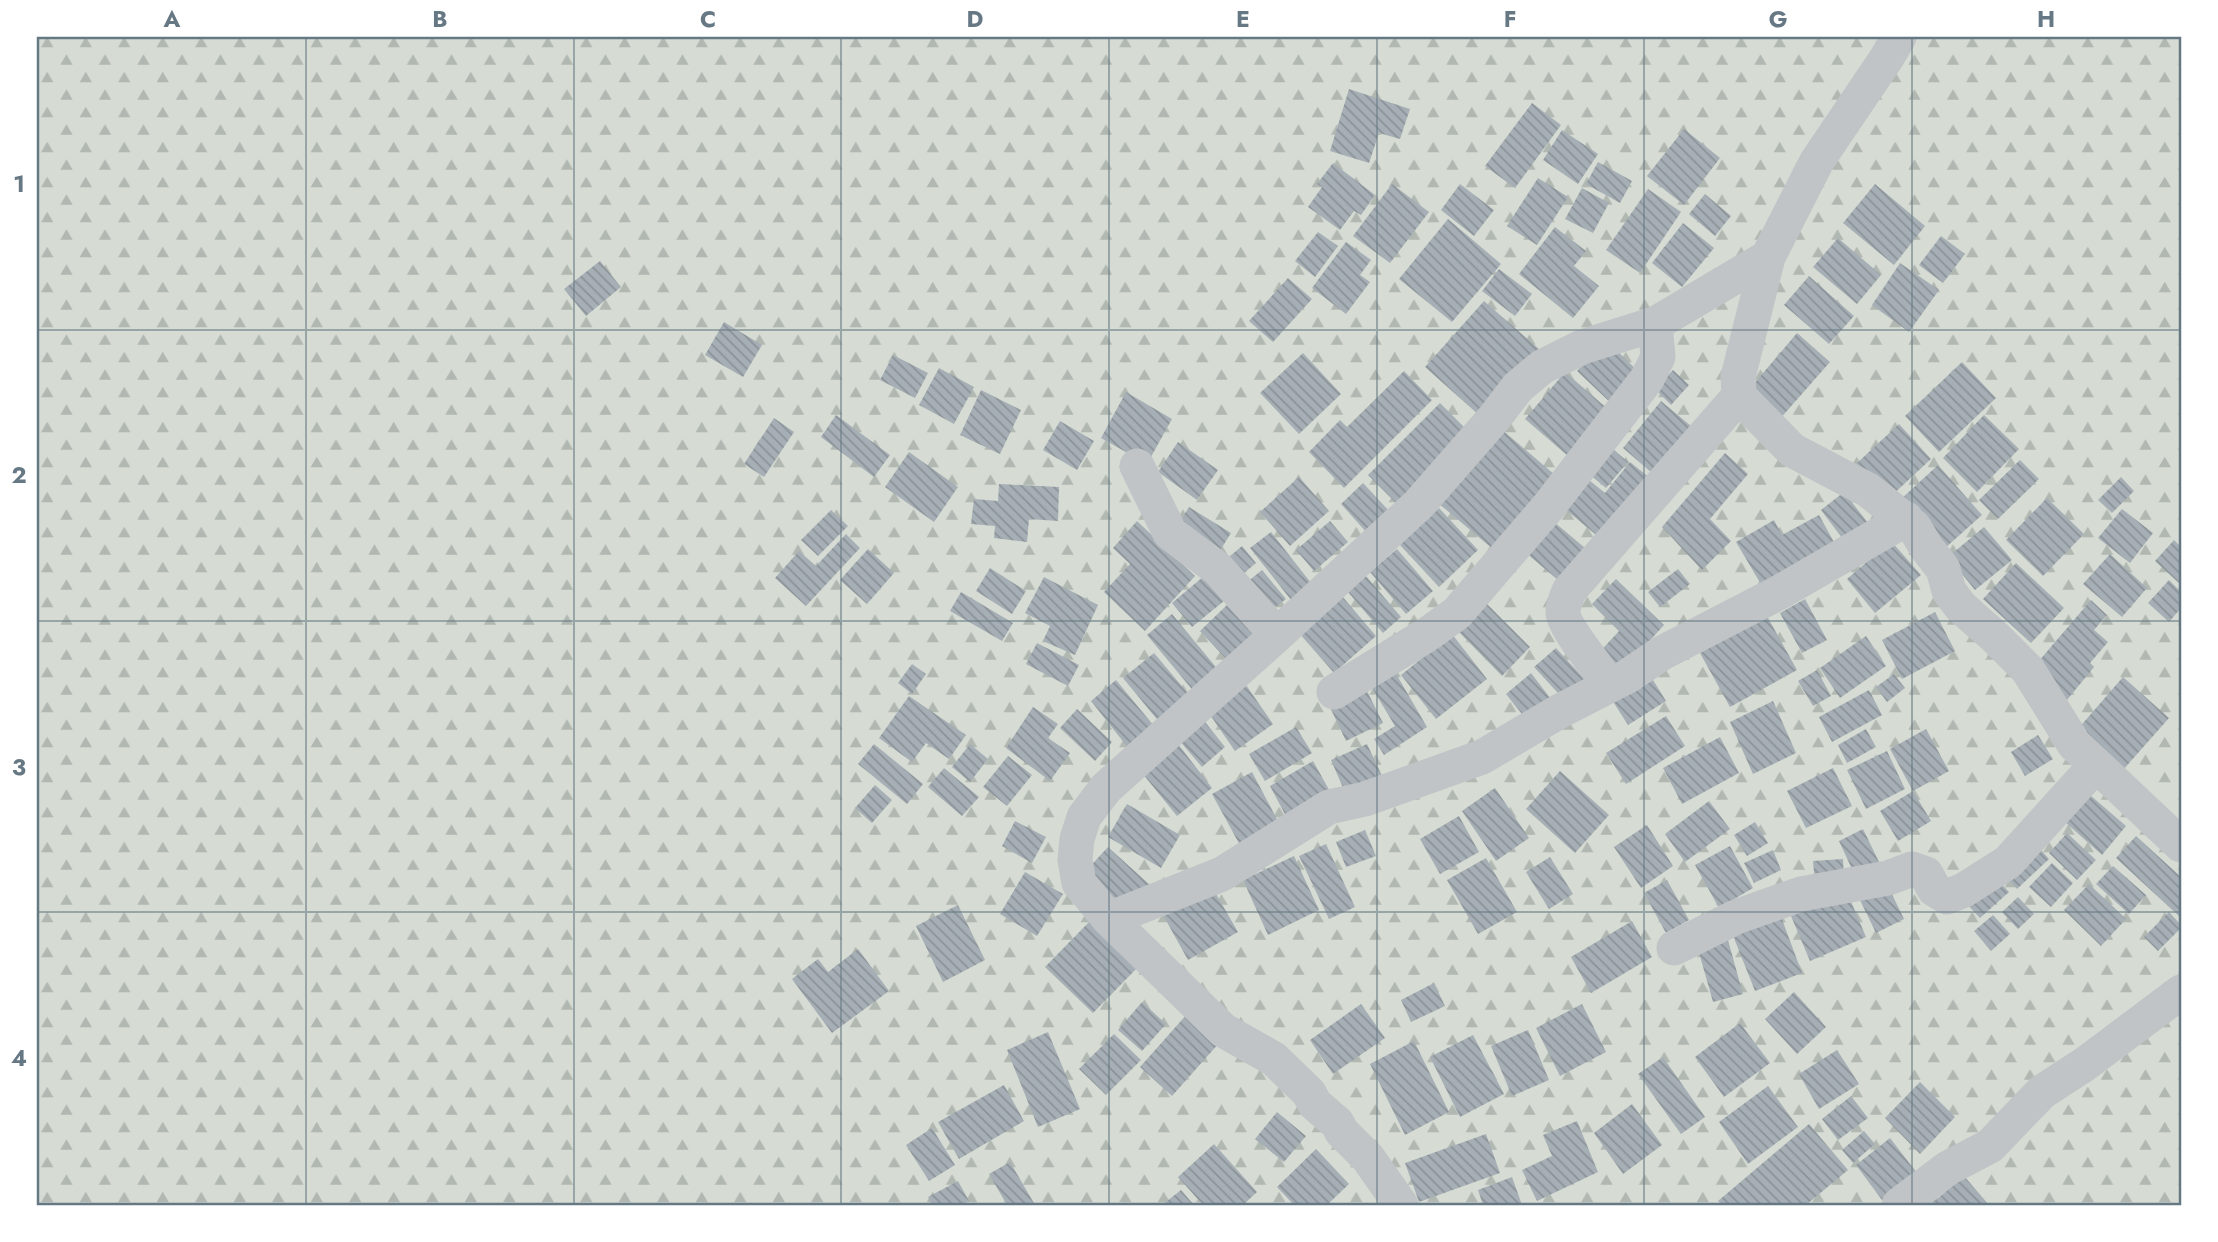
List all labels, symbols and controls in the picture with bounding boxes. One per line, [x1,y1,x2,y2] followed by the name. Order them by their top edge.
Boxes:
[163,2,181,36] text: A
[432,2,448,36] text: B
[700,2,716,36] text: C
[967,2,984,36] text: D
[1236,2,1250,36] text: E
[1504,2,1516,36] text: F
[1769,2,1787,36] text: G
[2037,2,2055,36] text: H
[13,167,25,201] text: 1
[11,458,27,492] text: 2
[12,750,26,784] text: 3
[11,1041,27,1075] text: 4

